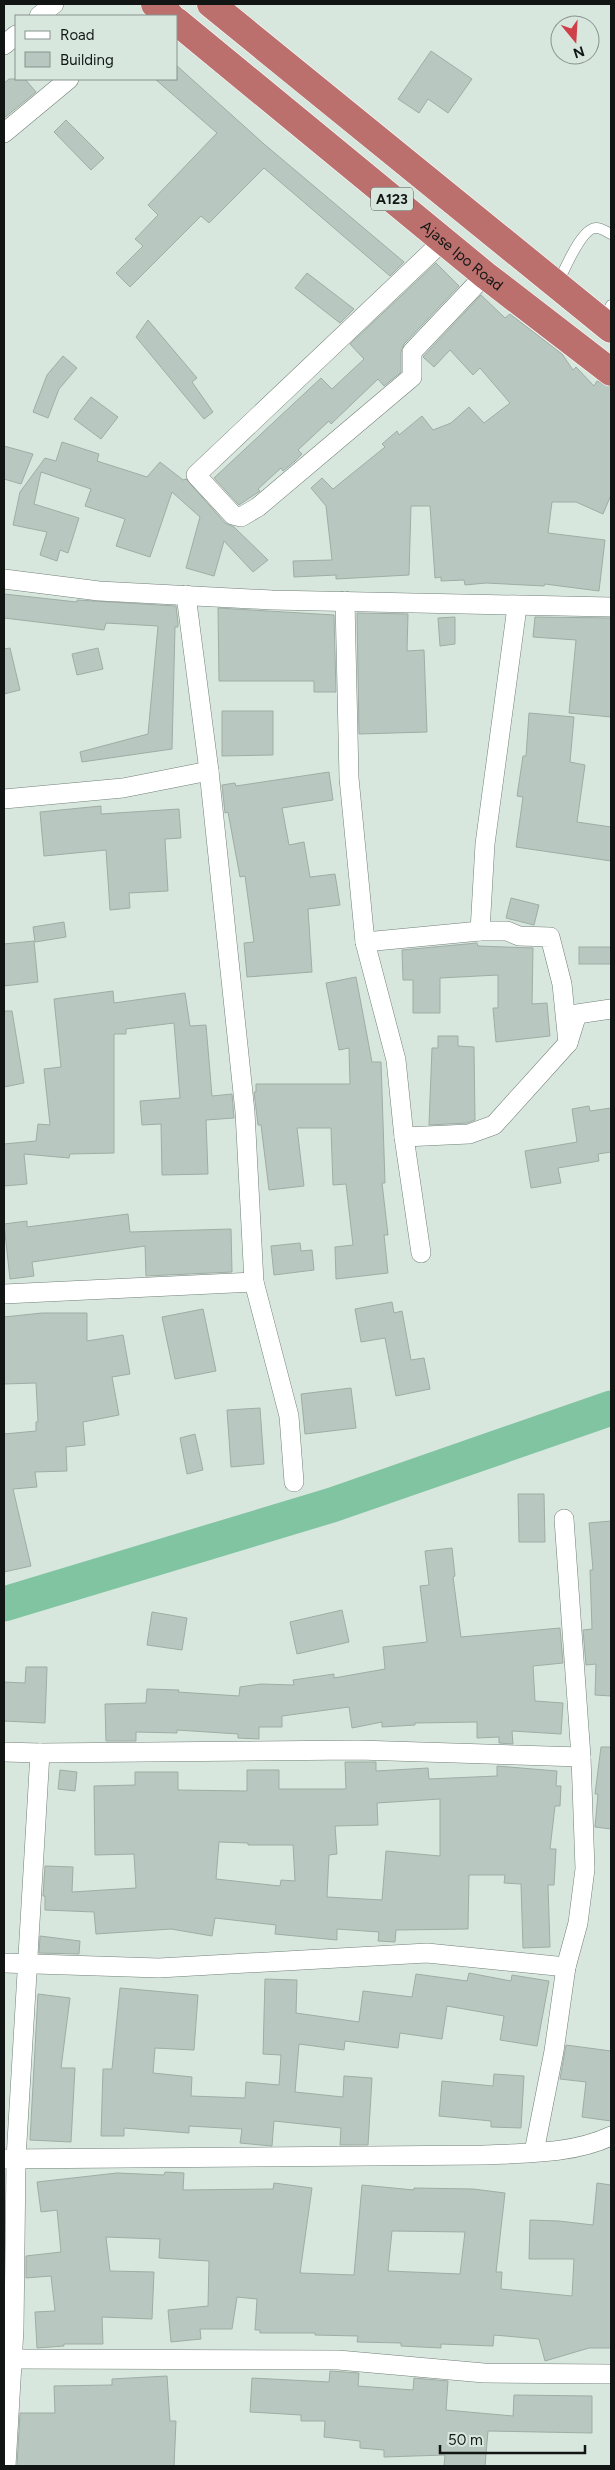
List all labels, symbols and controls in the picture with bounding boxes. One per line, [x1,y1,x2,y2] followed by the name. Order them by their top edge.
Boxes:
[15,15,178,80] legend
[550,15,600,65] north arrow
[60,26,95,44] text: Road
[571,42,587,62] text: N
[60,51,114,69] text: Building
[371,188,413,210] road number: A123
[417,217,507,295] street label: Ajase Ipo Road
[440,2422,585,2454] scale bar
[448,2431,483,2449] text: 50 m

